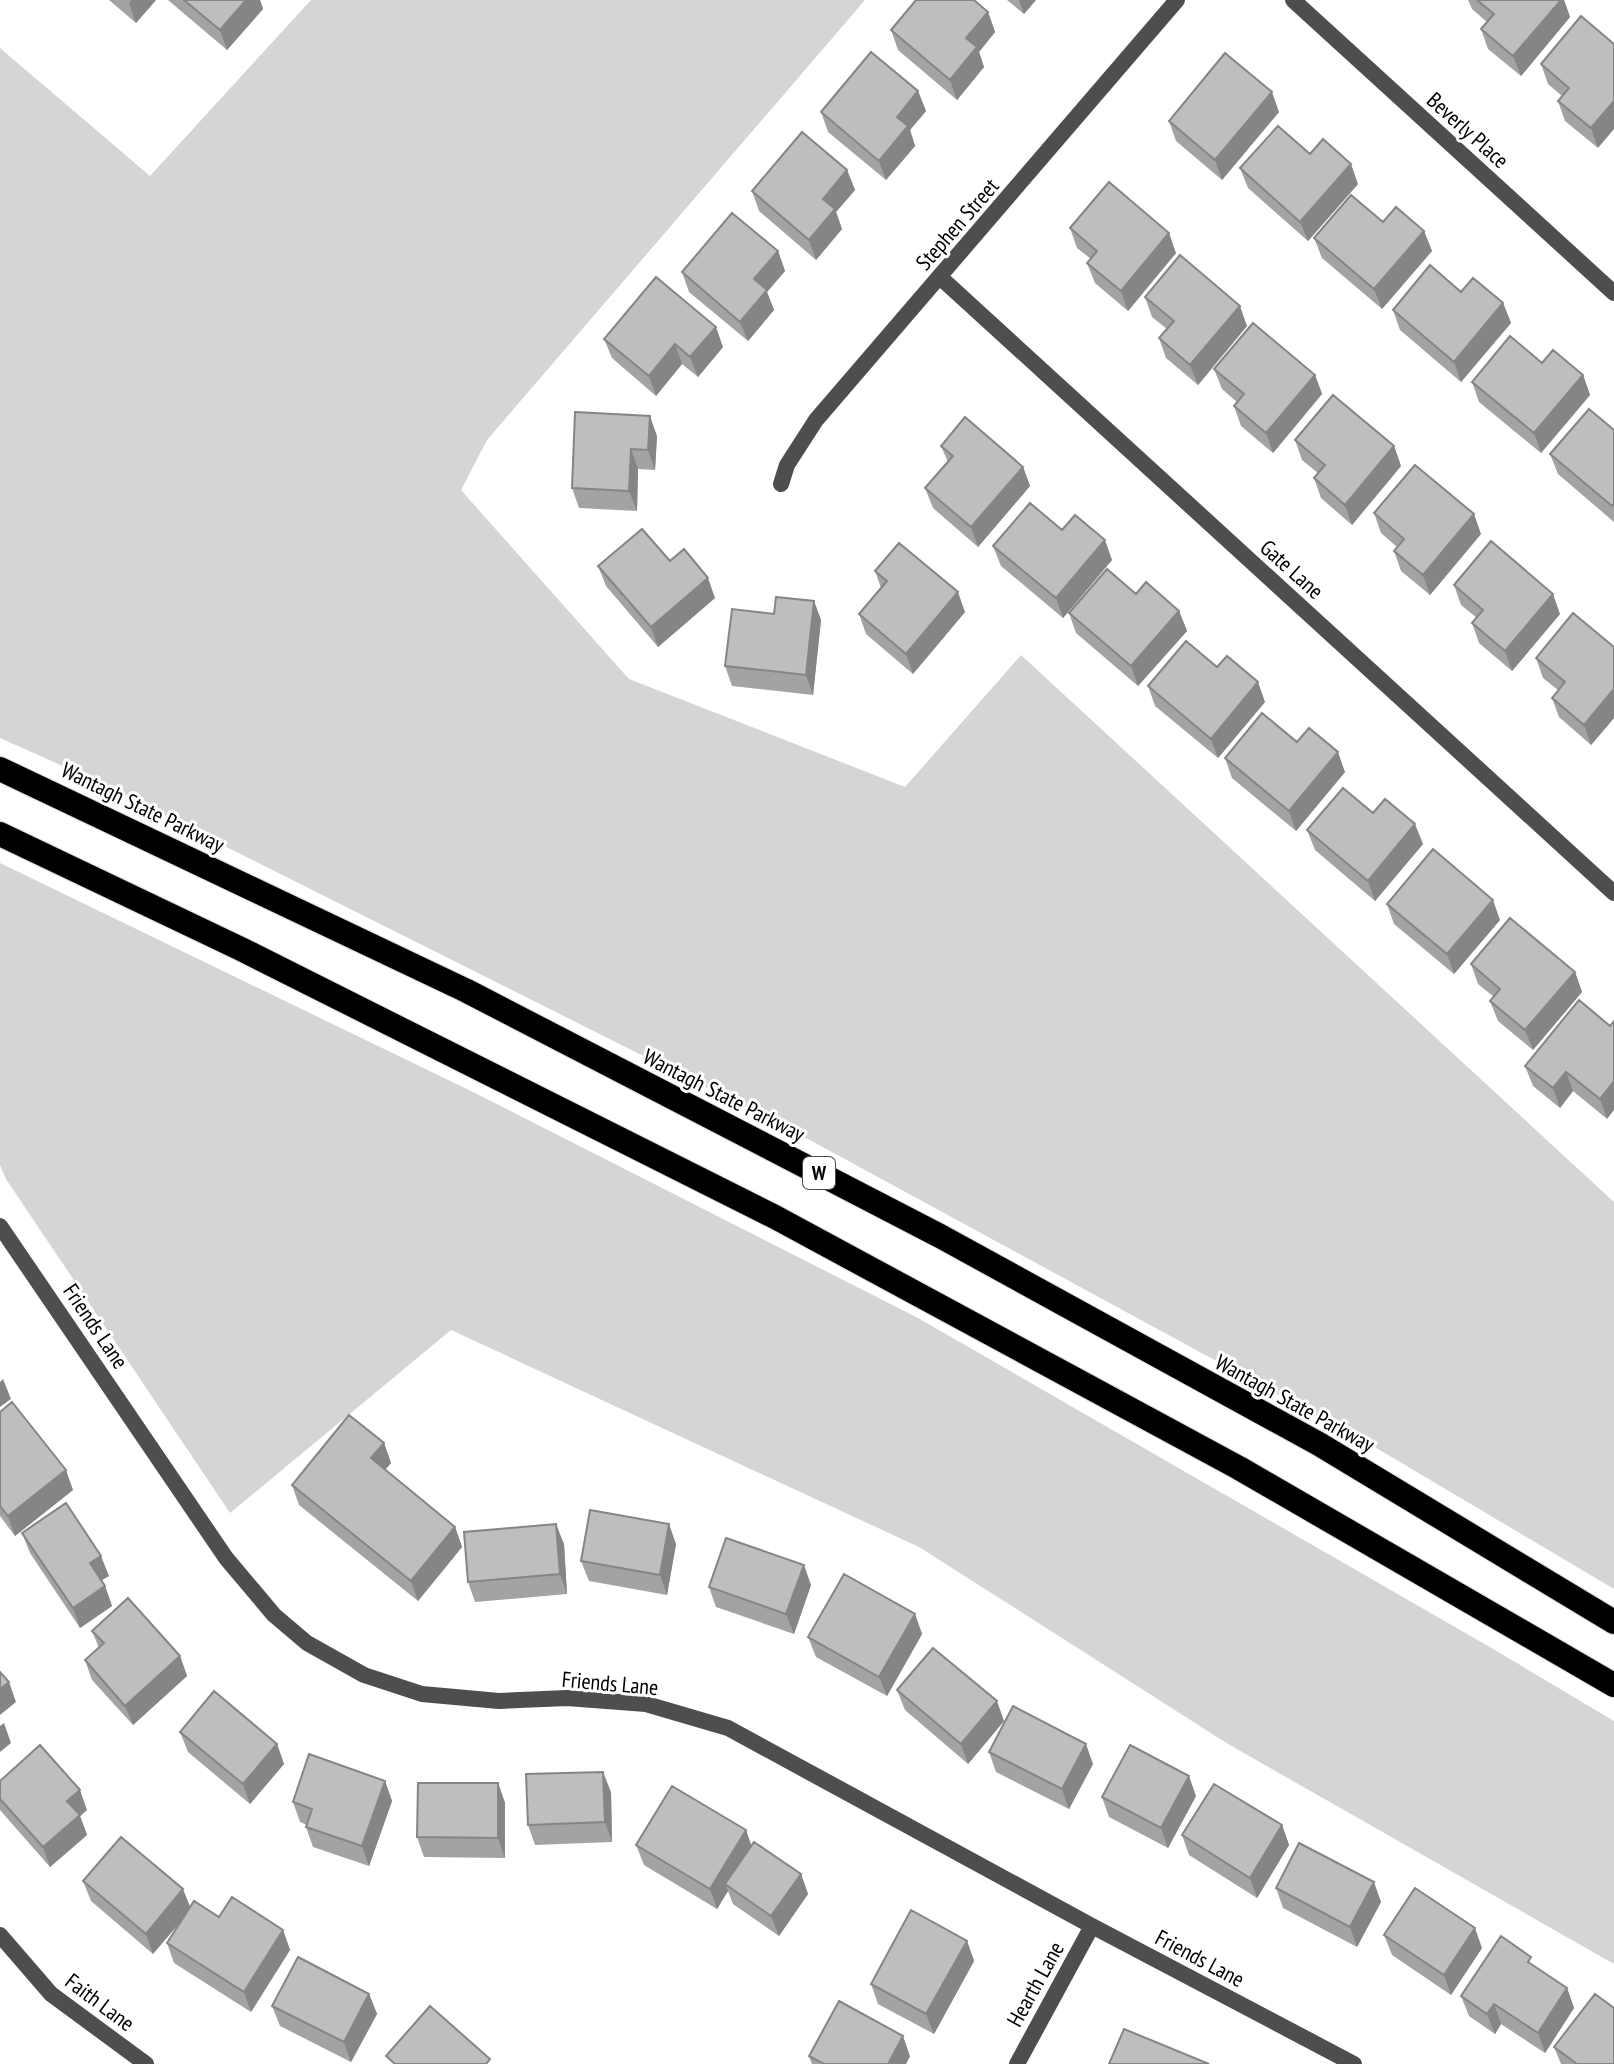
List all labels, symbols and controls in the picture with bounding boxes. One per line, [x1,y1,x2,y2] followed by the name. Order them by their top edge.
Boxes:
[1421,86,1515,174] street label: Beverly Place
[910,172,1004,276] street label: Stephen Street
[1255,533,1329,605] street label: Gate Lane
[57,755,230,859] street label: Wantagh State Parkway
[638,1042,810,1148] street label: Wantagh State Parkway
[803,1157,835,1189] road number: W
[57,1278,135,1374] street label: Friends Lane
[1210,1348,1380,1459] street label: Wantagh State Parkway
[561,1665,659,1701] street label: Friends Lane
[1151,1923,1249,1993] street label: Friends Lane
[1000,1937,1070,2031] street label: Hearth Lane
[60,1967,140,2037] street label: Faith Lane

